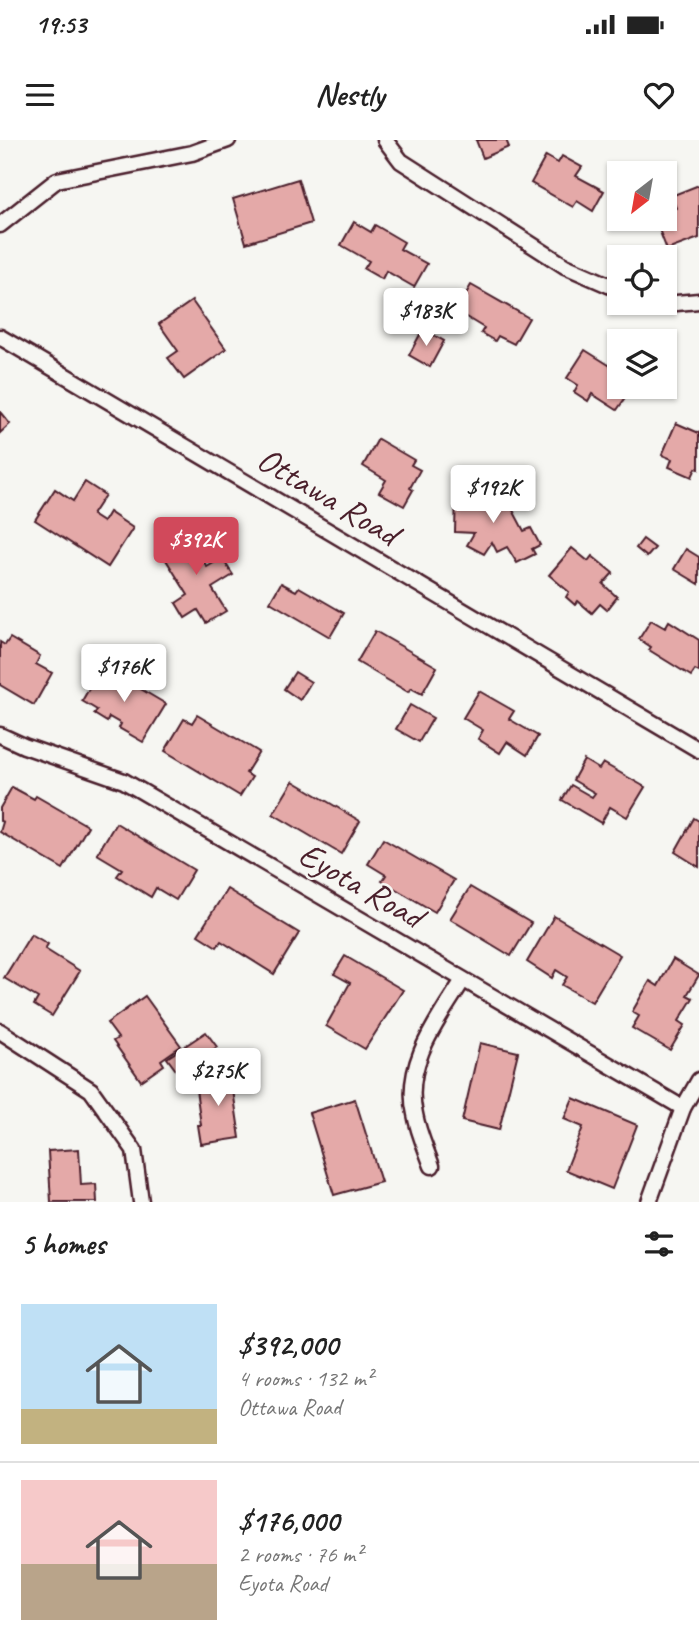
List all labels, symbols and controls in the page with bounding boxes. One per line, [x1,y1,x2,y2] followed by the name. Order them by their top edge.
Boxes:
[35,8,86,41] text: 19:53
[315,74,384,115] text: Nestly
[21,76,59,114] icon: menu
[640,76,678,114] icon: heart
[607,161,677,231] north arrow
[607,161,677,399] map controls
[607,245,677,315] button: locate
[377,288,475,348] pin: $183K
[399,296,453,325] text: $183K
[607,329,677,399] button: layers
[249,436,411,558] street label: Ottawa Road
[444,466,542,525] pin: $192K
[467,473,519,502] text: $192K
[147,518,245,577] pin: $392K
[170,525,222,554] text: $392K
[75,644,173,704] pin: $176K
[97,652,151,681] text: $176K
[291,831,436,941] street label: Eyota Road
[169,1048,267,1108] pin: $275K
[192,1056,244,1085] text: $275K
[21,1225,105,1263] text: 5 homes
[640,1225,678,1263] icon: filters
[238,1326,338,1364] text: $392,000
[77,1332,161,1416] icon: home
[238,1364,373,1393] text: 4 rooms · 132 m²
[238,1393,341,1422] text: Ottawa Road
[238,1502,339,1540] text: $176,000
[77,1508,161,1592] icon: home
[238,1540,362,1569] text: 2 rooms · 76 m²
[238,1569,328,1598] text: Eyota Road

